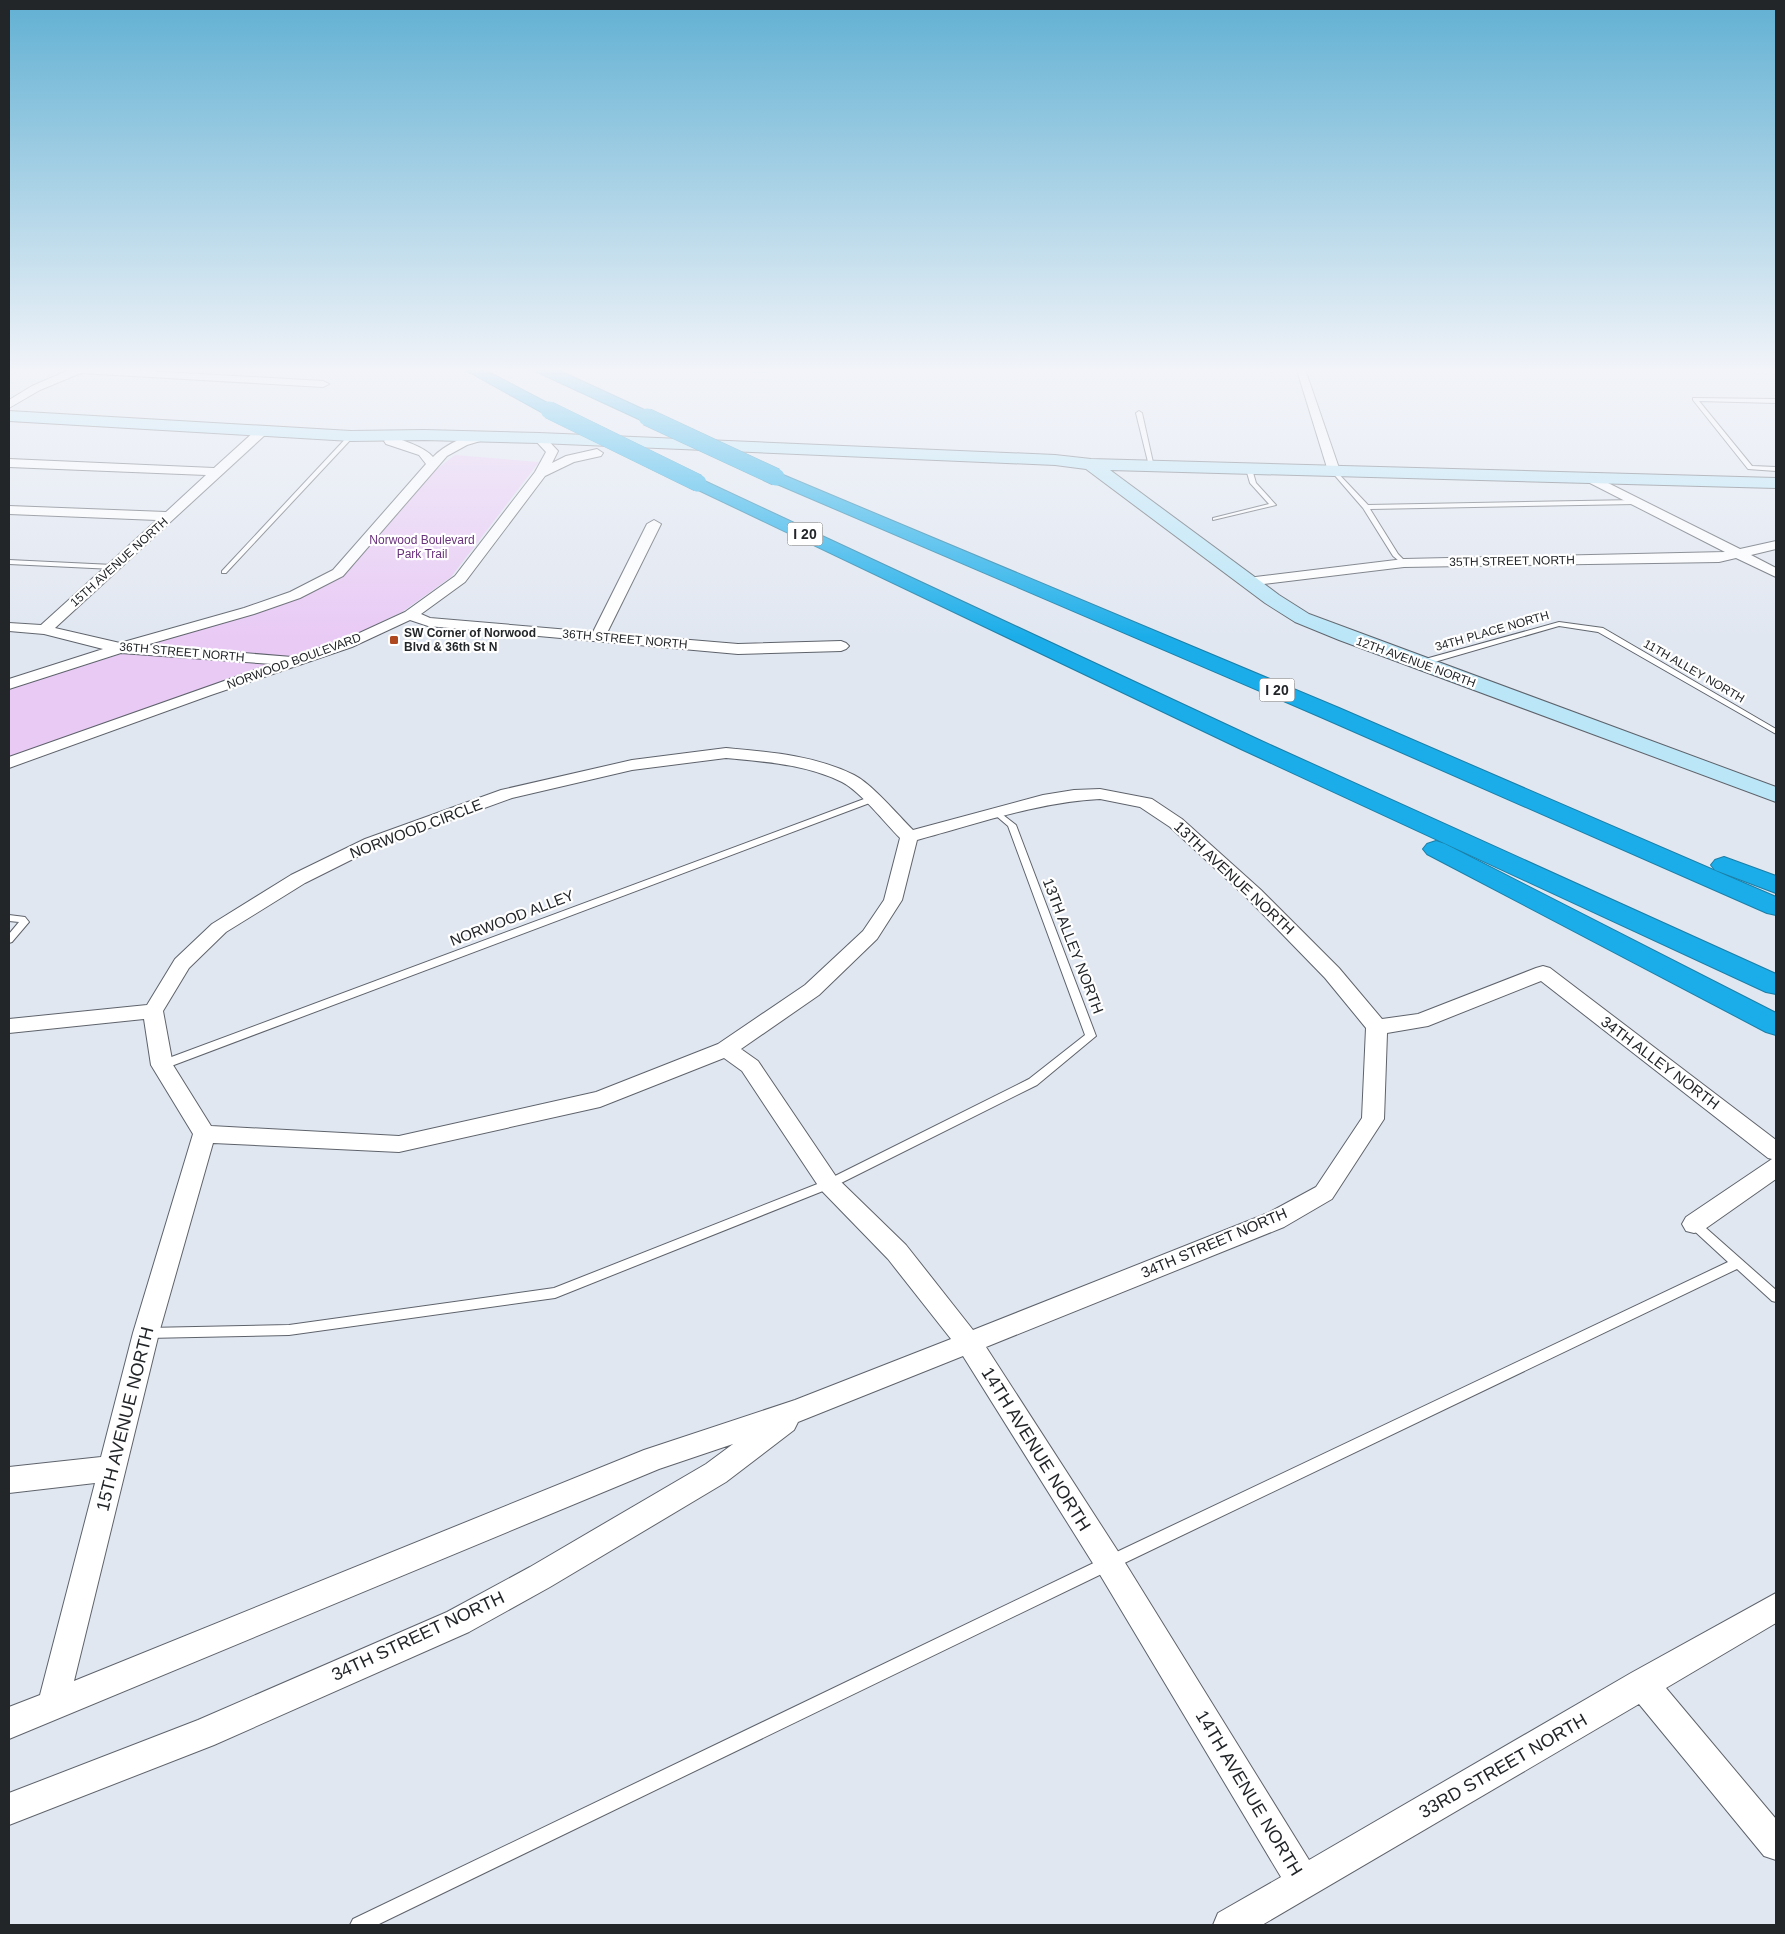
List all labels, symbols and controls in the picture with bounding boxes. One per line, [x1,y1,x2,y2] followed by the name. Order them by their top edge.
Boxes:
[67,515,171,609] street label: 15TH AVENUE NORTH
[788,522,822,546] road number: I 20
[369,533,475,561] park label: Norwood Boulevard Park Trail
[1449,553,1575,569] street label: 35TH STREET NORTH
[1433,608,1551,654] street label: 34TH PLACE NORTH
[404,626,536,654] place label: SW Corner of Norwood Blvd & 36th St N
[562,627,688,651] street label: 36TH STREET NORTH
[225,630,363,692] street label: NORWOOD BOULEVARD
[388,634,400,646] marker: SW Corner of Norwood Blvd & 36th St N
[1354,634,1478,690] street label: 12TH AVENUE NORTH
[1641,636,1747,706] street label: 11TH ALLEY NORTH
[119,640,245,664] street label: 36TH STREET NORTH
[1260,678,1294,702] road number: I 20
[347,795,484,862] street label: NORWOOD CIRCLE
[1171,818,1298,938] street label: 13TH AVENUE NORTH
[1040,876,1107,1016] street label: 13TH ALLEY NORTH
[447,886,576,949] street label: NORWOOD ALLEY
[1598,1013,1723,1113] street label: 34TH ALLEY NORTH
[1138,1204,1289,1281] street label: 34TH STREET NORTH
[92,1325,158,1513] street label: 15TH AVENUE NORTH
[977,1363,1095,1535] street label: 14TH AVENUE NORTH
[328,1587,508,1685] street label: 34TH STREET NORTH
[1192,1707,1306,1879] street label: 14TH AVENUE NORTH
[1416,1710,1590,1822] street label: 33RD STREET NORTH

